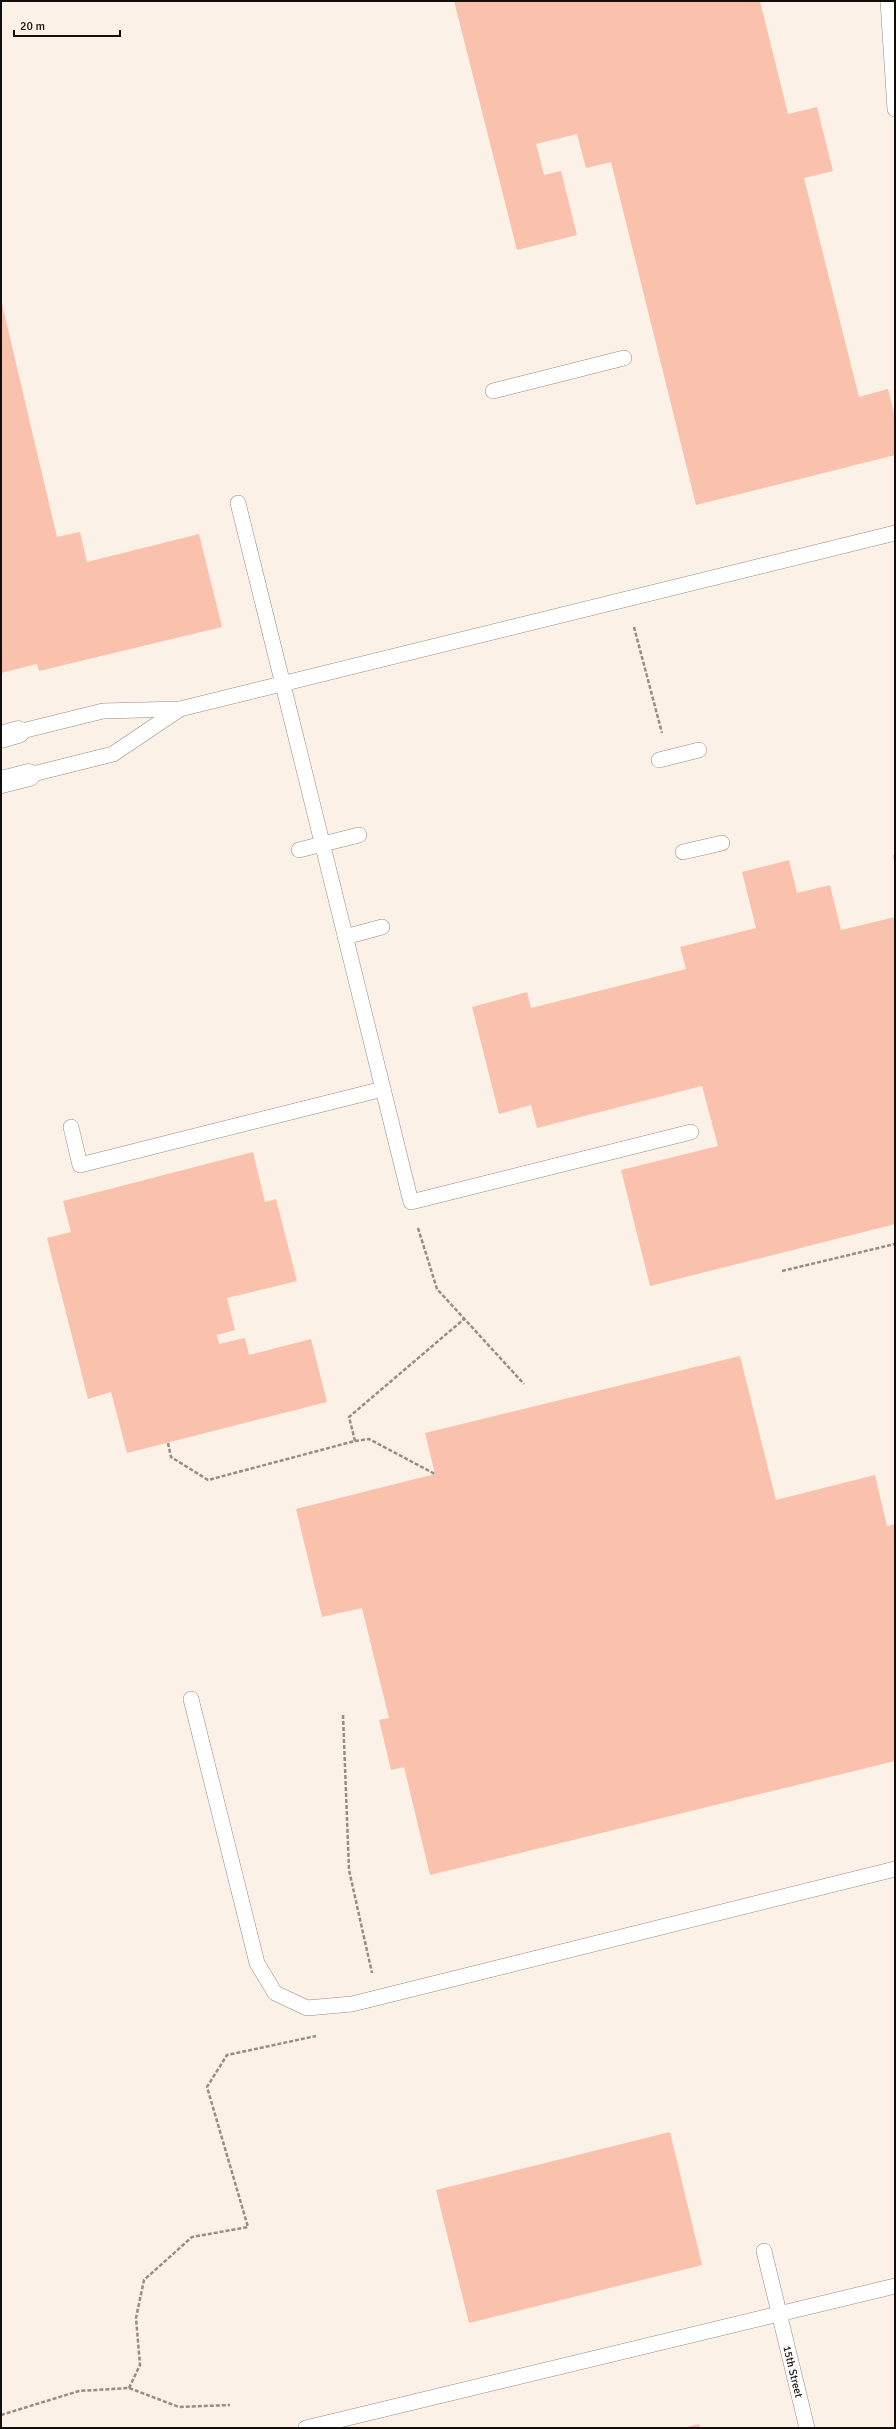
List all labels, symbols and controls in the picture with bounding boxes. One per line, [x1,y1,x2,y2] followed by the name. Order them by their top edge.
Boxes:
[14,12,120,38] scale bar
[20,19,45,34] text: 20 m
[780,2344,805,2399] street label: 15th Street

